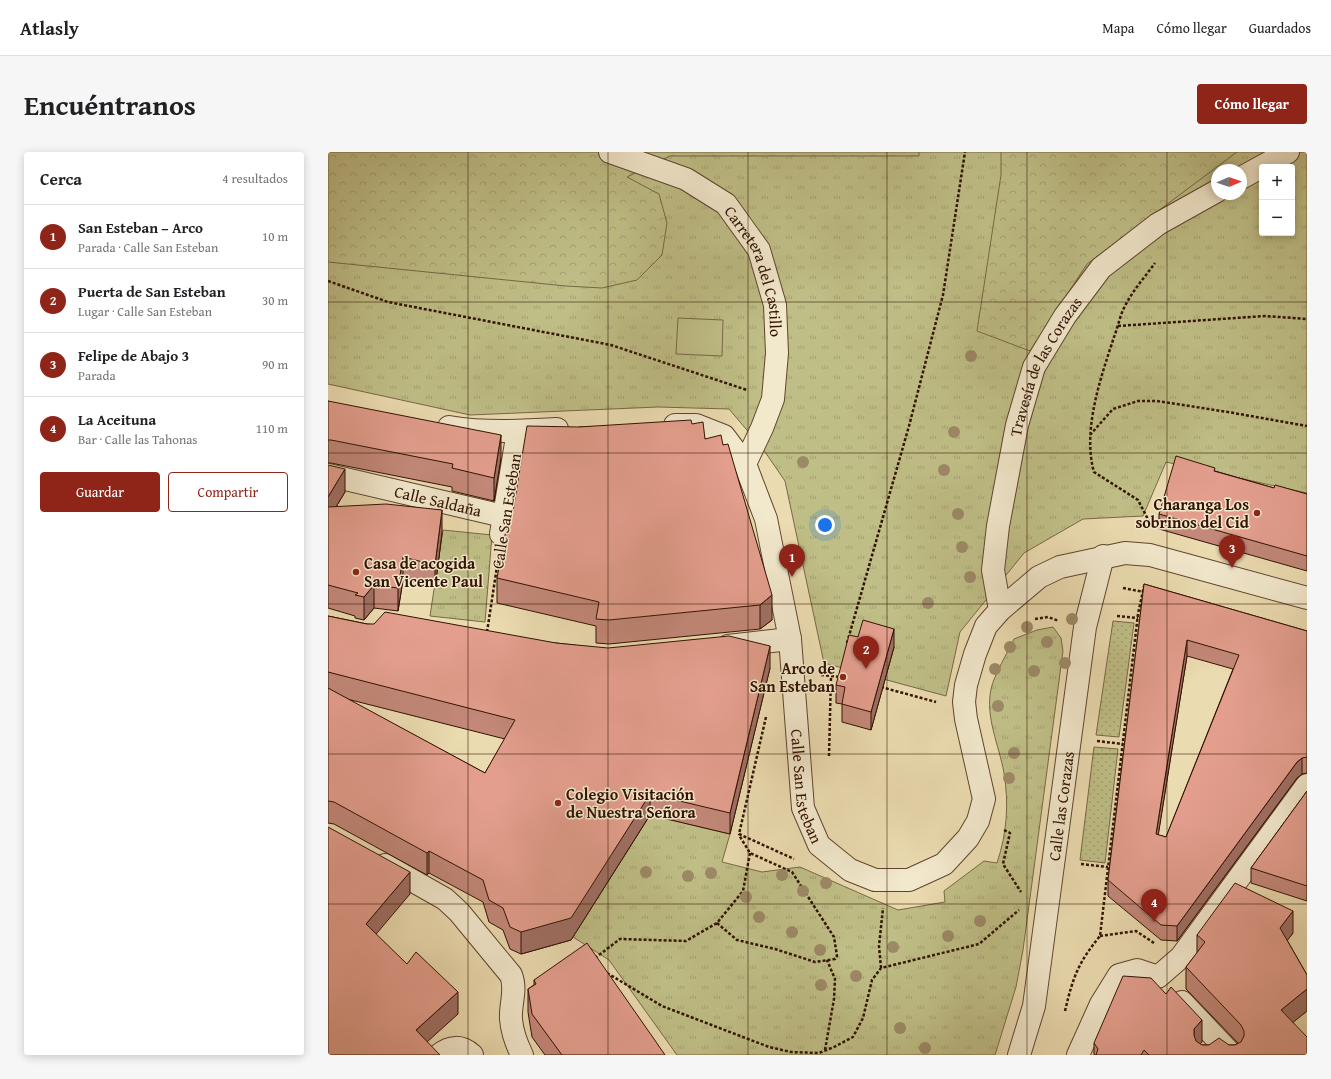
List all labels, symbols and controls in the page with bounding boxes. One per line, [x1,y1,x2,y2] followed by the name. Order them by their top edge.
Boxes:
[20,14,79,42] text: Atlasly
[1102,18,1134,38] text: Mapa
[1156,18,1227,38] text: Cómo llegar
[1249,18,1311,38] text: Guardados
[24,84,196,125] text: Encuéntranos
[1197,84,1307,124] button: Cómo llegar
[1211,164,1247,200] north arrow
[1259,164,1295,236] map controls
[1259,164,1295,200] button: +
[40,166,82,191] text: Cerca
[222,169,288,188] text: 4 resultados
[1259,200,1295,236] button: −
[719,201,788,337] street label: Carretera del Castillo
[78,217,203,238] text: San Esteban – Arco
[50,227,56,246] text: 1
[262,227,288,246] text: 10 m
[78,238,218,257] text: Parada · Calle San Esteban
[78,281,226,302] text: Puerta de San Esteban
[50,291,56,310] text: 2
[262,291,288,310] text: 30 m
[1003,291,1088,438] street label: Travesía de las Corazas
[78,302,212,321] text: Lugar · Calle San Esteban
[78,345,189,366] text: Felipe de Abajo 3
[50,355,56,374] text: 3
[262,355,288,374] text: 90 m
[78,366,116,385] text: Parada
[78,409,156,430] text: La Aceituna
[50,419,56,438] text: 4
[256,419,288,438] text: 110 m
[78,430,198,449] text: Bar · Calle las Tahonas
[485,452,527,570] street label: Calle San Esteban
[40,472,160,512] button: Guardar
[168,472,288,512] button: Compartir
[392,479,484,523] street label: Calle Saldaña
[1135,492,1250,534] place label: Charanga Los sobrinos del Cid
[1252,508,1262,518] marker: Charanga Los sobrinos del Cid
[815,515,835,535] your location
[1219,535,1245,568] pin: 3
[779,544,805,577] pin: 1
[364,551,483,593] place label: Casa de acogida San Vicente Paul
[351,567,361,577] marker: Casa de acogida San Vicente Paul
[853,636,879,669] pin: 2
[750,656,836,698] place label: Arco de San Esteban
[838,672,848,682] marker: Arco de San Esteban
[785,728,829,847] street label: Calle San Esteban
[1042,750,1080,862] street label: Calle las Corazas
[566,782,697,824] place label: Colegio Visitación de Nuestra Señora
[553,798,563,808] marker: Colegio Visitación de Nuestra Señora
[1141,889,1167,922] pin: 4

